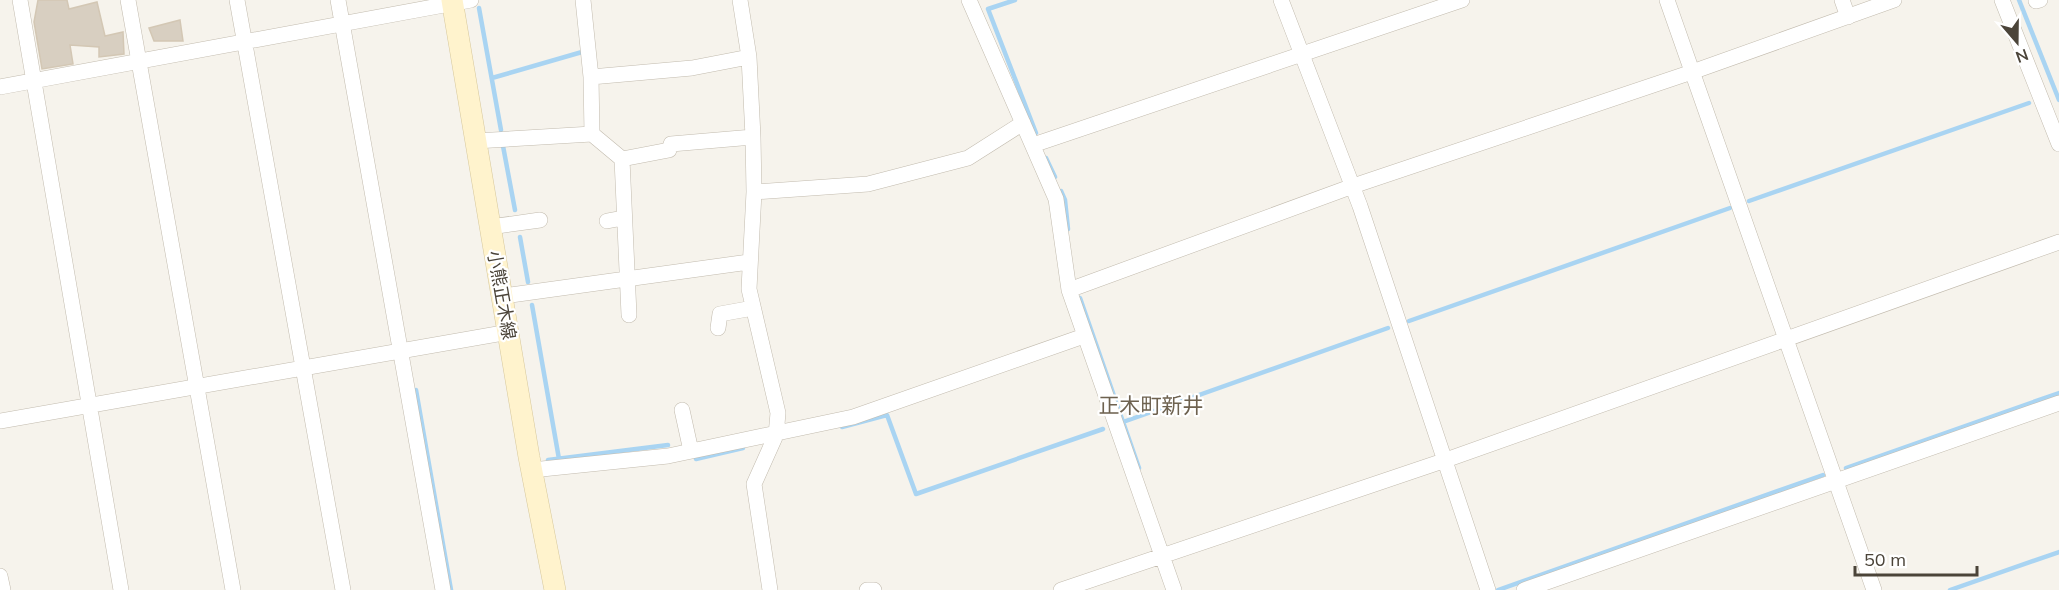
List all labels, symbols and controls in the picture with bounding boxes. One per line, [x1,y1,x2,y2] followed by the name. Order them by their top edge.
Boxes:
[1987,12,2047,72] north arrow
[2013,45,2031,68] text: N
[483,249,521,341] street label: 小熊正木線
[1099,392,1204,418] district label: 正木町新井
[1855,539,1976,577] scale bar
[1864,548,1906,571] text: 50 m

